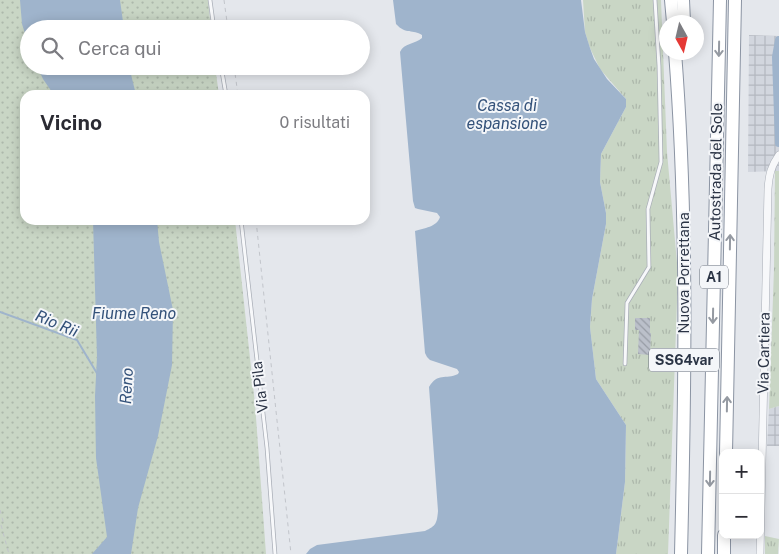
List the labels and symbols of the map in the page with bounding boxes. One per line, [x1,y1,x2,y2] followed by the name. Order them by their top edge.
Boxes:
[659,15,704,60] north arrow
[714,40,724,56] one-way arrow
[467,96,548,133] water label: Cassa di espansione
[706,103,725,241] street label: Autostrada del Sole
[675,212,692,334] street label: Nuova Porrettana
[725,234,735,250] one-way arrow
[700,266,728,288] road number: A1
[92,304,177,323] water label: Fiume Reno
[32,306,81,341] water label: Rio Rii
[708,308,718,324] one-way arrow
[754,312,773,394] street label: Via Cartiera
[649,348,719,372] road number: SS64var
[248,360,271,414] street label: Via Pila
[116,367,137,405] water label: Reno
[722,396,732,412] one-way arrow
[705,470,715,486] one-way arrow

